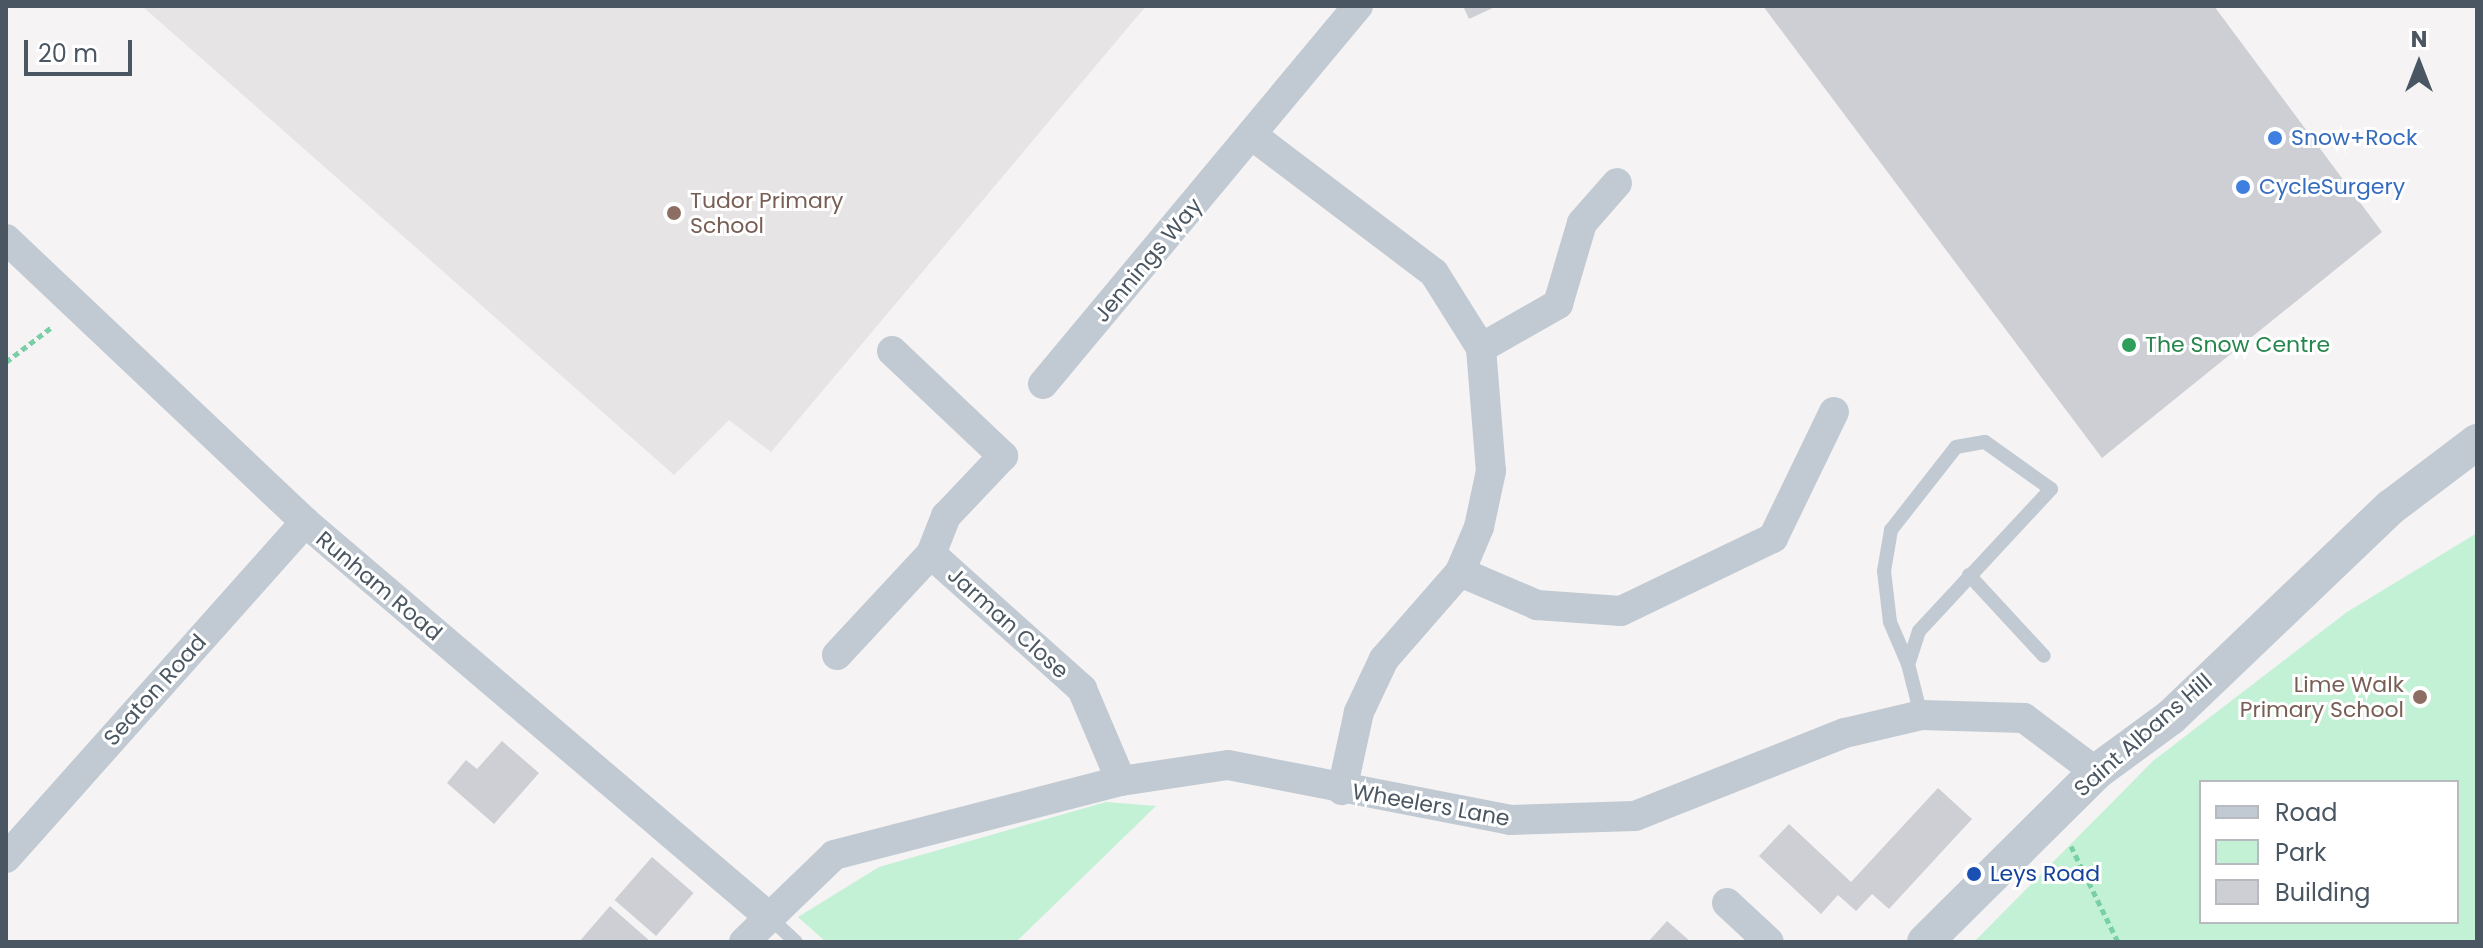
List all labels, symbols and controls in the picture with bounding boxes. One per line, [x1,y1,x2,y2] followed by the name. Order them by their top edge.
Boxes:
[28,24,136,74] scale bar
[2379,24,2459,104] north arrow
[2411,24,2427,55] text: N
[38,37,98,70] text: 20 m
[2291,125,2417,151] place label: Snow+Rock
[2266,129,2284,147] marker: Snow+Rock
[2259,174,2405,200] place label: CycleSurgery
[2234,178,2252,196] marker: CycleSurgery
[690,187,843,238] place label: Tudor Primary School
[1088,193,1208,327] street label: Jennings Way
[665,204,683,222] marker: Tudor Primary School
[2145,332,2330,358] place label: The Snow Centre
[2120,336,2138,354] marker: The Snow Centre
[311,526,447,646] street label: Runham Road
[942,562,1074,684] street label: Jarman Close
[98,629,212,751] street label: Seaton Road
[2069,668,2217,802] street label: Saint Albans Hill
[2240,671,2404,722] place label: Lime Walk Primary School
[2411,688,2429,706] marker: Lime Walk Primary School
[1350,778,1512,832] street label: Wheelers Lane
[2199,780,2459,924] legend
[2275,796,2337,829] text: Road
[2275,836,2326,869] text: Park
[1990,861,2100,887] place label: Leys Road
[1965,865,1983,883] marker: Leys Road
[2275,876,2371,909] text: Building

